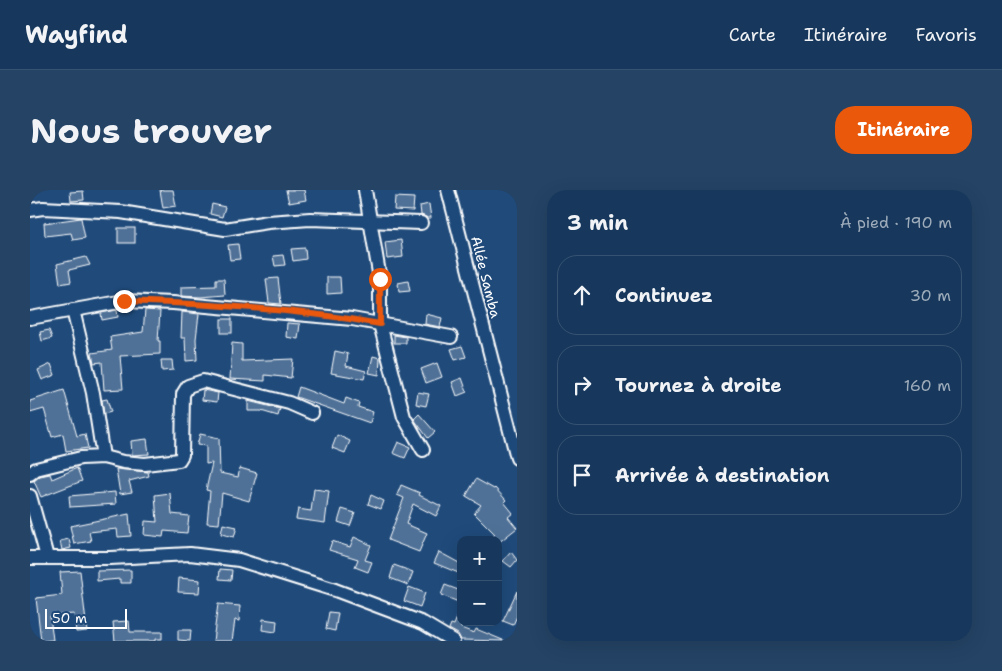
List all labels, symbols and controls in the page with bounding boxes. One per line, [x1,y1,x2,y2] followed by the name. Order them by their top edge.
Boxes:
[25,19,128,51] text: Wayfind
[729,23,776,47] text: Carte
[804,23,888,47] text: Itinéraire
[916,23,977,47] text: Favoris
[835,106,972,154] button: Itinéraire
[30,107,272,154] text: Nous trouver
[567,209,628,237] text: 3 min
[840,212,952,233] text: À pied · 190 m
[467,234,505,320] street label: Allée Samba
[369,268,392,291] route start
[568,281,596,309] icon: ahead
[615,283,713,308] text: Continuez
[910,285,951,306] text: 30 m
[113,290,136,313] route end
[568,371,596,399] icon: right
[615,373,782,398] text: Tournez à droite
[904,375,951,396] text: 160 m
[568,461,596,489] icon: arrive
[615,463,829,488] text: Arrivée à destination
[457,536,502,626] map controls
[457,536,502,581] button: +
[457,581,502,626] button: −
[45,606,128,629] scale bar
[52,609,87,627] text: 50 m

